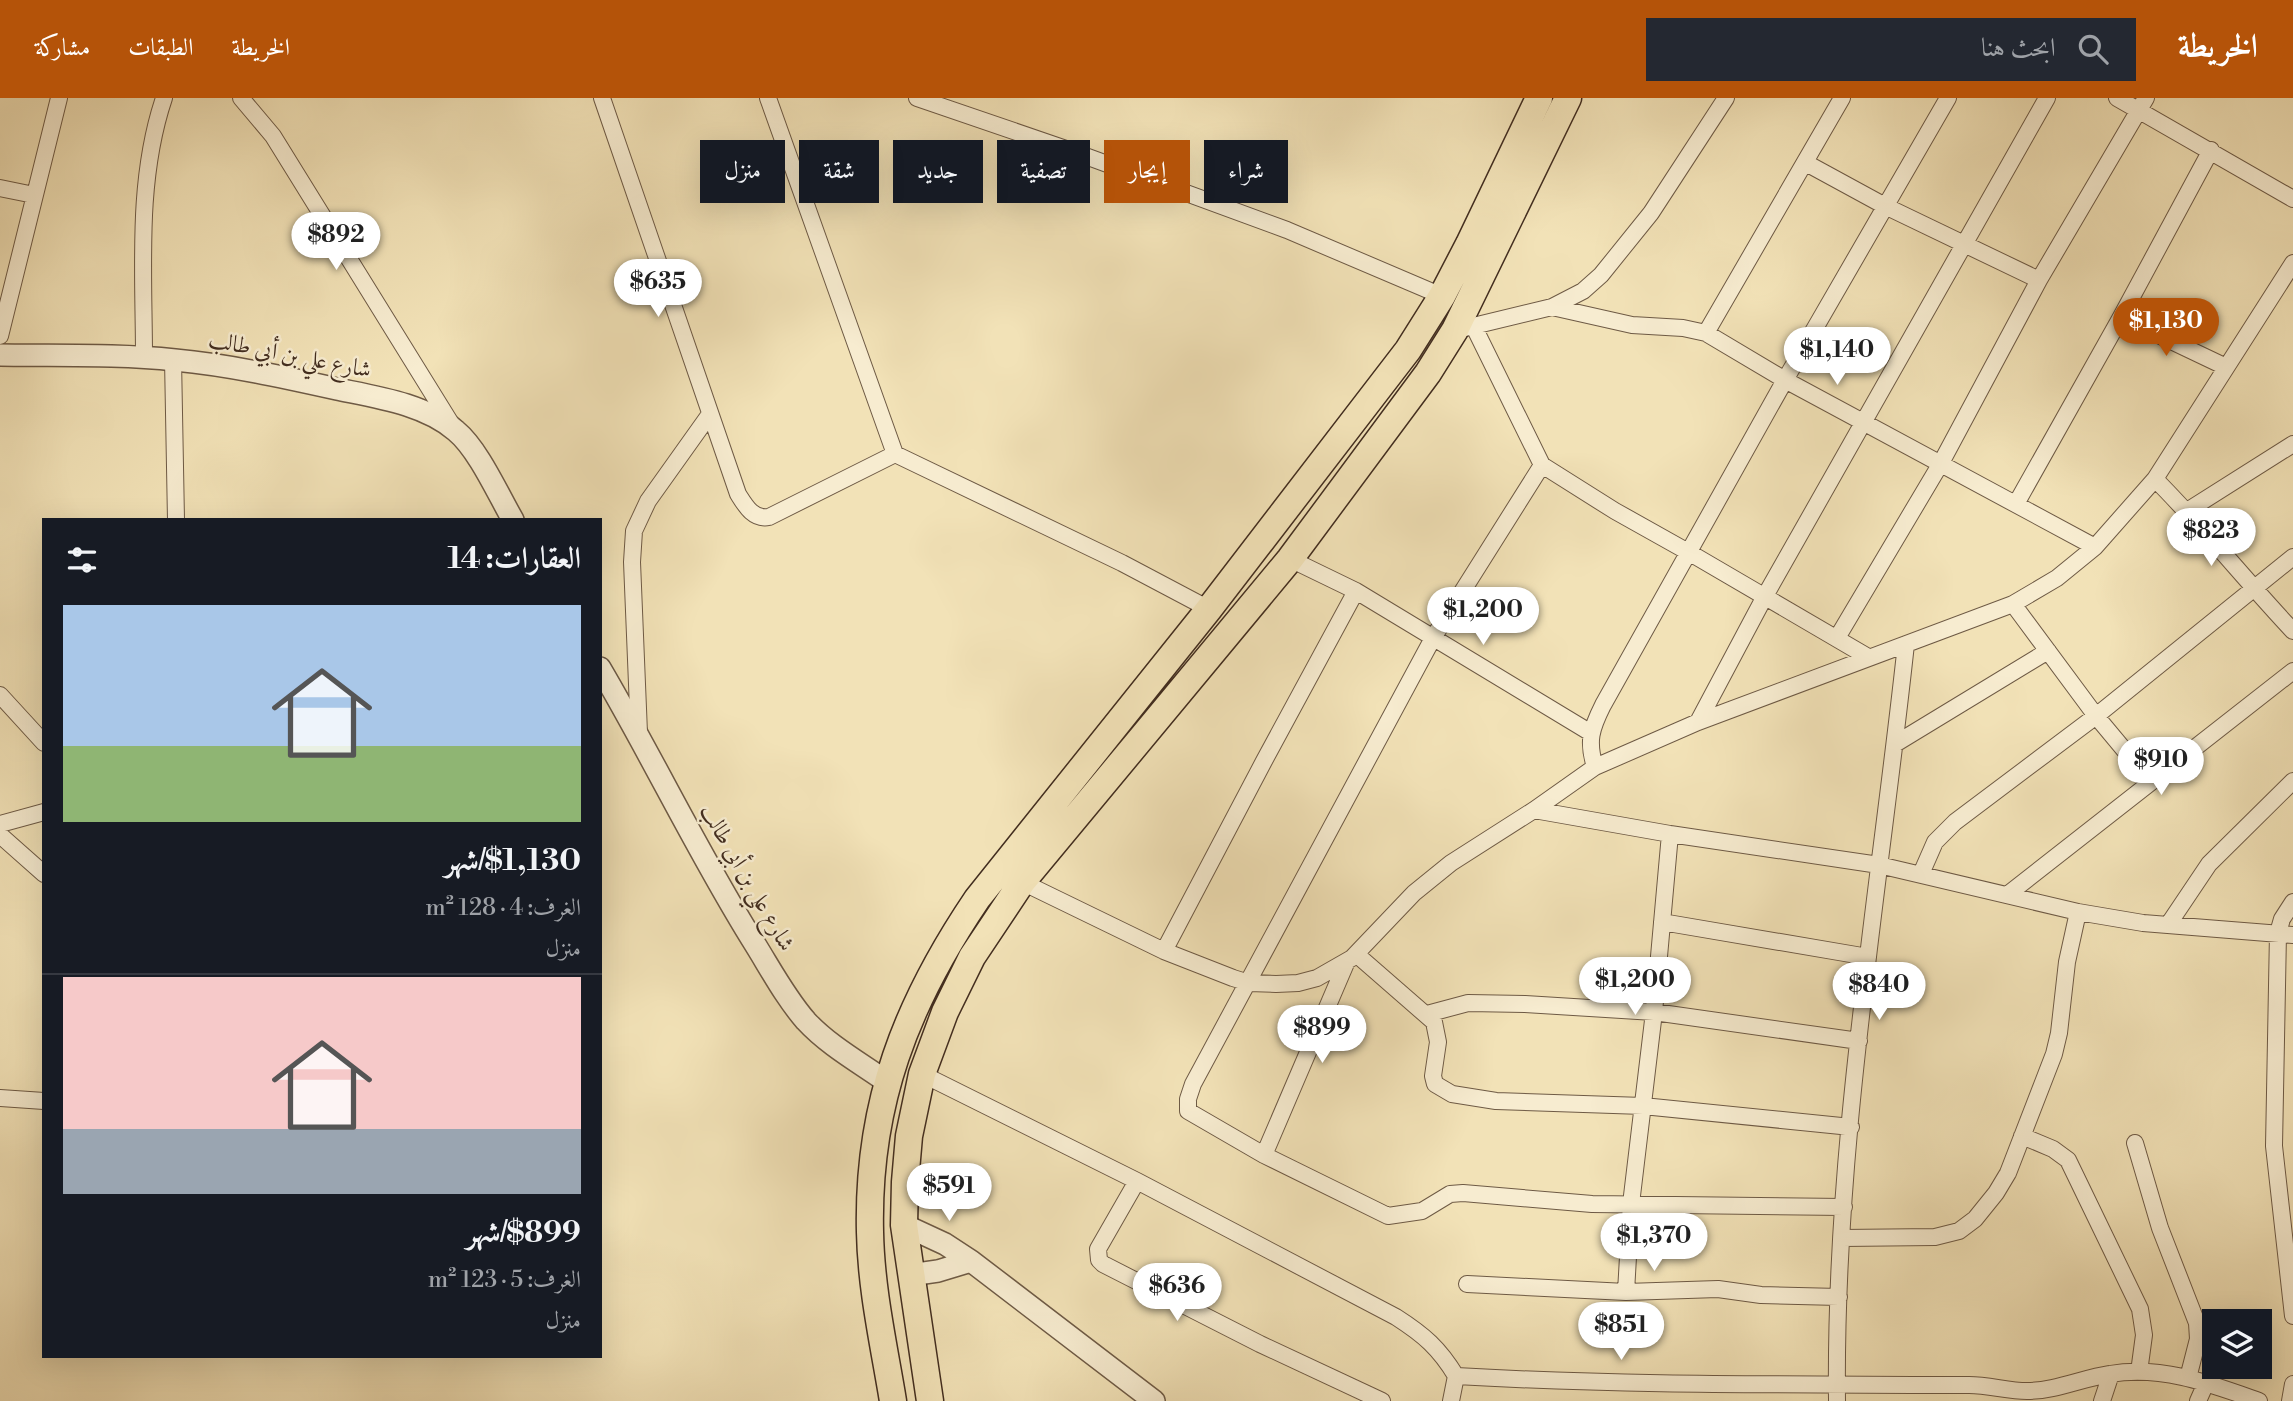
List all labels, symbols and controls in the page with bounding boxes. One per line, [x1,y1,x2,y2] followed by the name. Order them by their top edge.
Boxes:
[1646,18,2136,81] search box
[2178,27,2258,68] text: الخريطة
[2074,30,2112,68] icon: search
[1981,32,2056,64] text: ابحث هنا
[35,33,90,63] text: مشاركة
[128,33,194,63] text: الطبقات
[232,33,290,63] text: الخريطة
[700,140,785,203] chip: منزل
[799,140,879,203] chip: شقة
[893,140,983,203] chip: جديد
[997,140,1090,203] chip: تصفية
[1104,140,1190,203] chip: إيجار
[1204,140,1288,203] chip: شراء
[295,212,377,272] pin: $892
[307,221,365,249] text: $892
[617,260,699,319] pin: $635
[630,268,686,296] text: $635
[2109,299,2223,358] pin: $1,130
[2129,307,2203,335] text: $1,130
[205,323,374,392] street label: شارع علي بن أبي طالب
[1780,328,1894,387] pin: $1,140
[1800,336,1874,364] text: $1,140
[2170,508,2252,568] pin: $823
[2183,517,2239,545] text: $823
[448,540,581,578] text: العقارات: 14
[63,541,101,579] icon: filters
[1426,588,1540,647] pin: $1,200
[1443,596,1523,624] text: $1,200
[259,650,385,776] icon: home
[2120,738,2202,797] pin: $910
[2134,746,2188,774] text: $910
[687,797,803,960] street label: شارع علي بن أبي طالب
[444,842,581,880] text: $1,130/شهر
[426,894,581,922] text: الغرف: 4 · 128 m²
[546,935,581,963] text: منزل
[1578,958,1692,1017] pin: $1,200
[1838,962,1920,1022] pin: $840
[1595,966,1675,994] text: $1,200
[1849,971,1909,999] text: $840
[1281,1006,1363,1065] pin: $899
[1293,1014,1351,1042] text: $899
[259,1022,385,1148] icon: home
[908,1164,990,1223] pin: $591
[923,1172,975,1200] text: $591
[466,1214,581,1252] text: $899/شهر
[1597,1214,1711,1273] pin: $1,370
[1617,1222,1691,1250] text: $1,370
[1136,1264,1218,1323] pin: $636
[428,1266,581,1294] text: الغرف: 5 · 123 m²
[1149,1272,1205,1300] text: $636
[1580,1302,1662,1362] pin: $851
[546,1307,581,1335] text: منزل
[2202,1309,2272,1379] map controls
[2202,1309,2272,1379] button: layers
[1594,1311,1648,1339] text: $851

